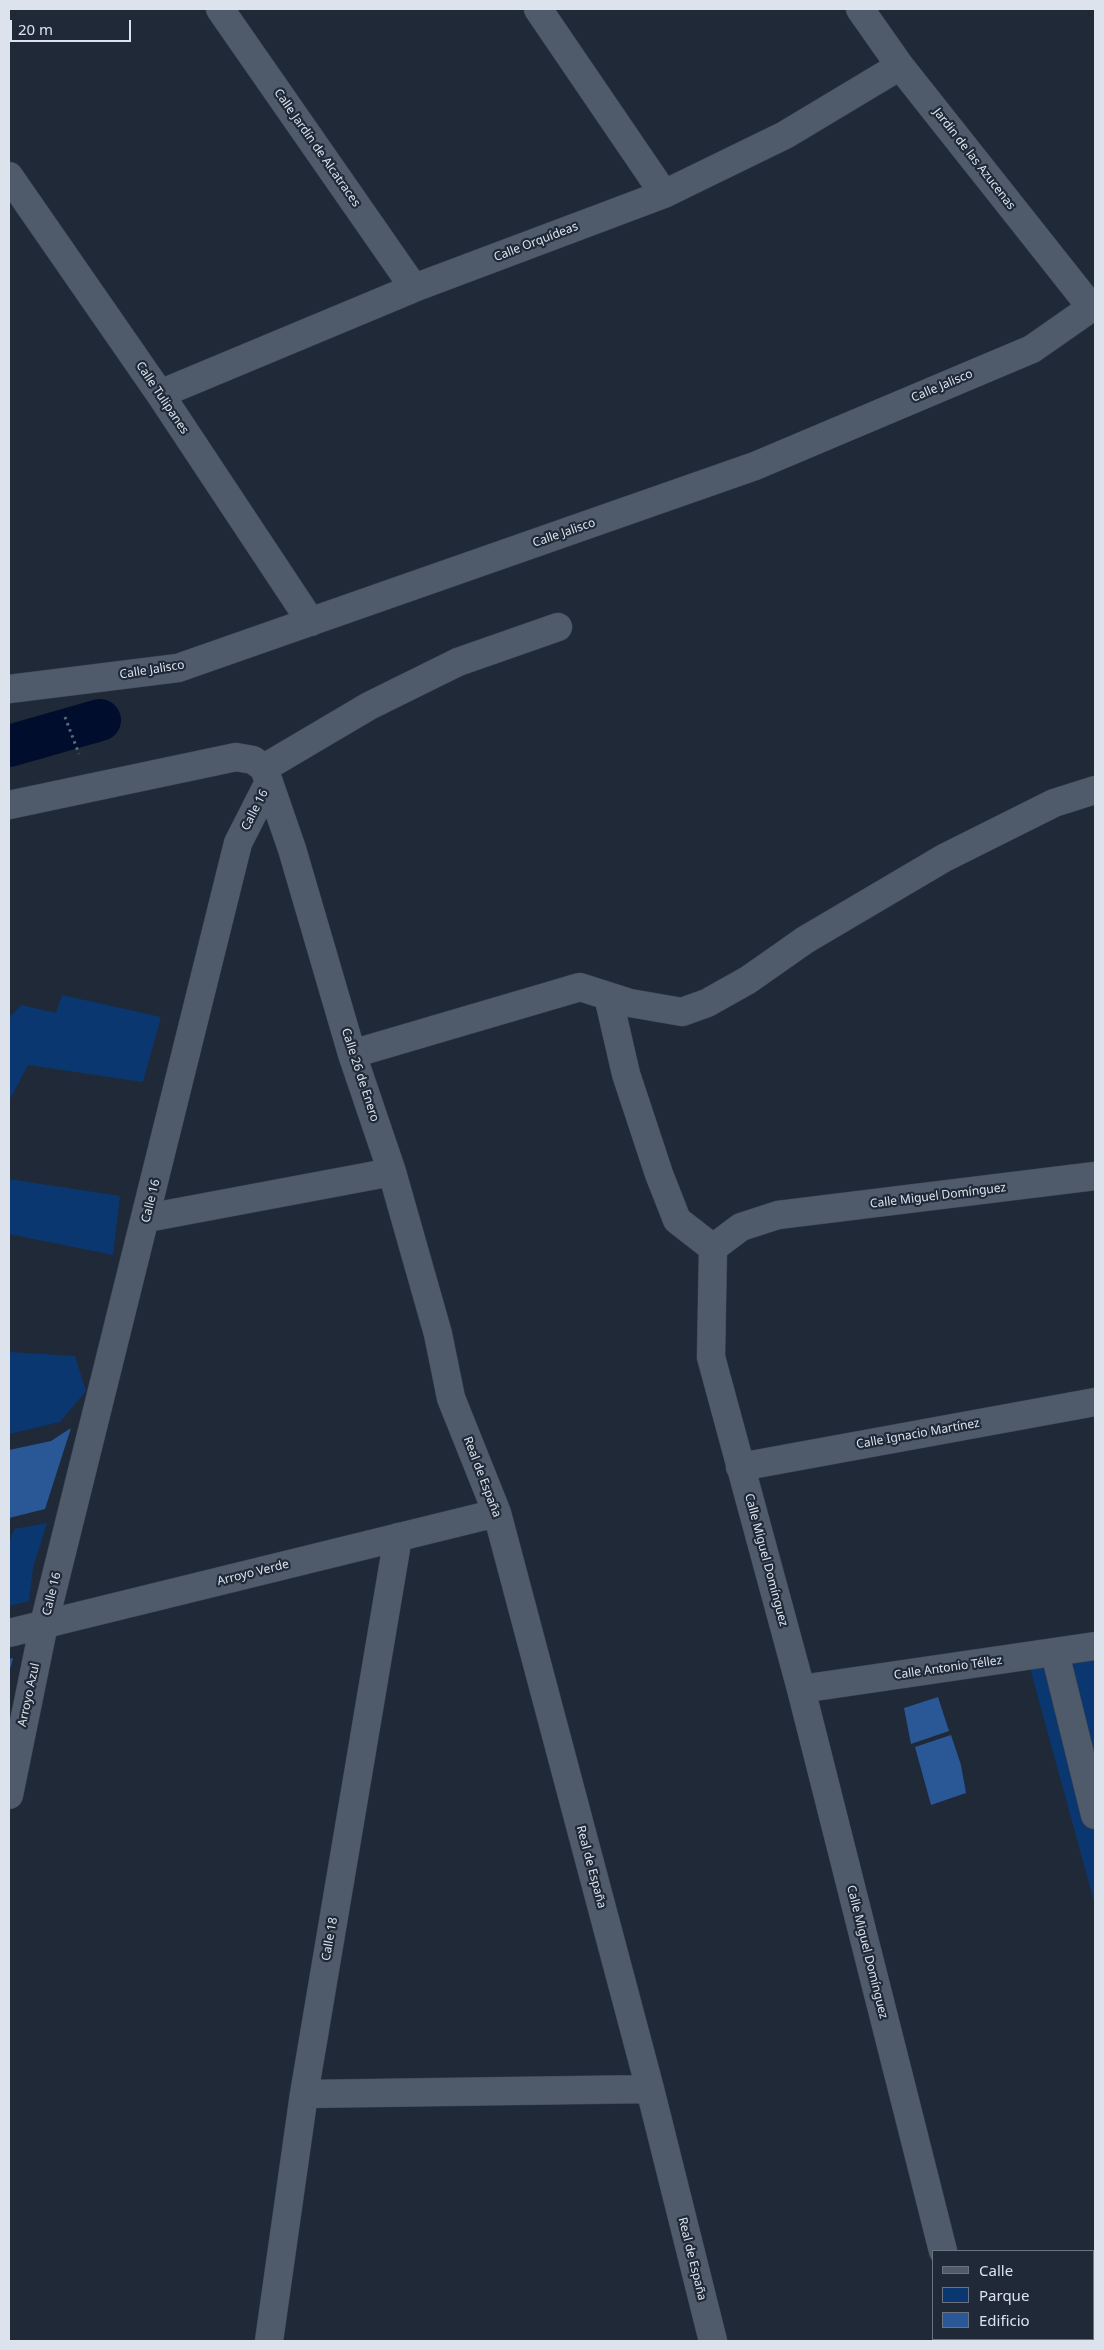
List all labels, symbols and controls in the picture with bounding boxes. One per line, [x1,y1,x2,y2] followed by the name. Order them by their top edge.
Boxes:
[12,10,134,42] scale bar
[18,19,53,39] text: 20 m
[271,86,363,210] street label: Calle Jardín de Alcatraces
[930,105,1018,213] street label: Jardin de las Azucenas
[492,219,580,265] street label: Calle Orquídeas
[133,359,191,437] street label: Calle Tulipanes
[909,367,975,405] street label: Calle Jalisco
[531,516,597,550] street label: Calle Jalisco
[119,658,185,682] street label: Calle Jalisco
[239,787,271,833] street label: Calle 16
[338,1026,382,1124] street label: Calle 26 de Enero
[139,1178,163,1224] street label: Calle 16
[869,1181,1007,1211] street label: Calle Miguel Domínguez
[855,1416,981,1452] street label: Calle Ignacio Martínez
[460,1435,504,1519] street label: Real de España
[741,1492,791,1628] street label: Calle Miguel Domínguez
[216,1557,290,1589] street label: Arroyo Verde
[40,1571,64,1617] street label: Calle 16
[893,1653,1003,1683] street label: Calle Antonio Téllez
[15,1662,43,1728] street label: Arroyo Azul
[573,1824,609,1910] street label: Real de España
[843,1884,891,2020] street label: Calle Miguel Domínguez
[319,1916,341,1962] street label: Calle 18
[675,2216,709,2302] street label: Real de España
[932,2250,1094,2340] legend
[979,2260,1013,2280] text: Calle
[979,2285,1029,2305] text: Parque
[979,2310,1030,2330] text: Edificio

